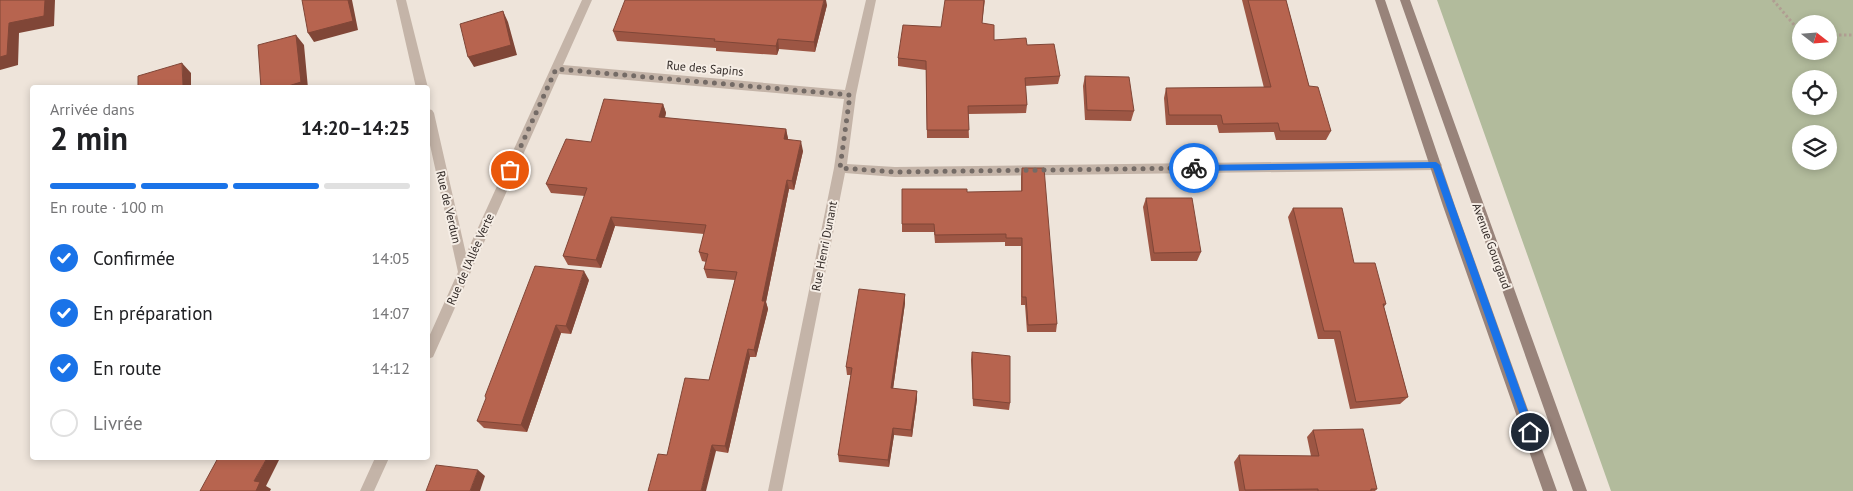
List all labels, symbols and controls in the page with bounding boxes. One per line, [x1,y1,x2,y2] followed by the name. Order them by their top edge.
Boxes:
[1792,15,1838,60] north arrow
[1792,15,1837,170] map controls
[666,57,744,79] street label: Rue des Sapins
[1792,70,1837,115] button: locate
[50,99,134,119] text: Arrivée dans
[301,116,410,140] text: 14:20–14:25
[50,117,128,159] text: 2 min
[1792,125,1837,170] button: layers
[1169,143,1219,193] courier
[489,149,531,191] pin
[1180,154,1208,182] icon: bike
[496,156,524,184] icon: bag
[433,169,465,245] street label: Rue de Verdun
[50,197,164,217] text: En route · 100 m
[808,200,840,292] street label: Rue Henri Dunant
[1470,201,1514,291] street label: Avenue Gourgaud
[443,211,497,307] street label: Rue de l'Allée Verte
[50,244,78,272] icon: check
[93,246,175,270] text: Confirmée
[372,248,410,268] text: 14:05
[50,299,78,327] icon: check
[93,301,213,325] text: En préparation
[372,303,410,323] text: 14:07
[50,354,78,382] icon: check
[93,356,161,380] text: En route
[372,358,410,378] text: 14:12
[93,411,143,435] text: Livrée
[1509,411,1551,453] pin
[1516,418,1544,446] icon: home

